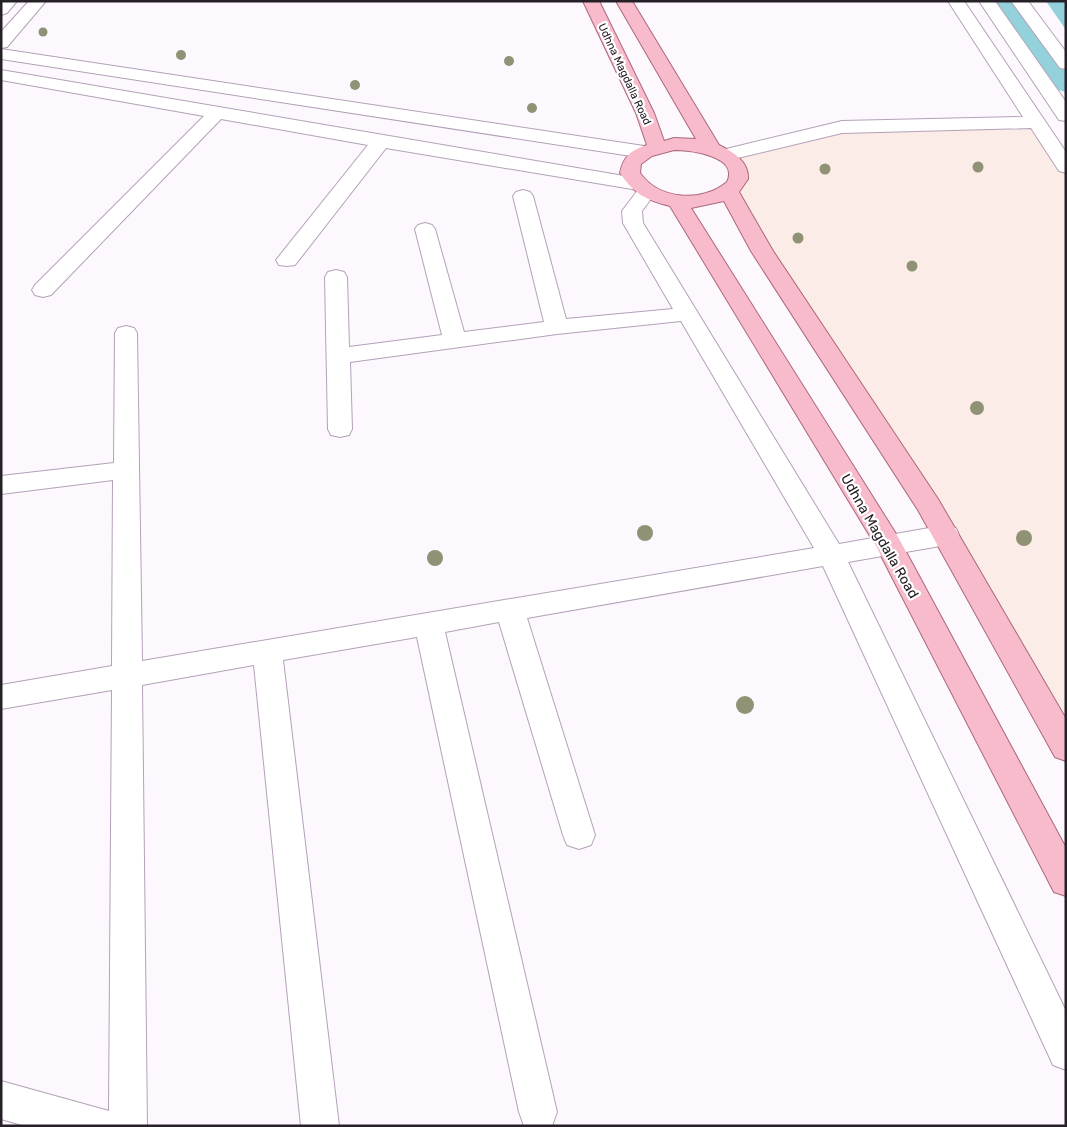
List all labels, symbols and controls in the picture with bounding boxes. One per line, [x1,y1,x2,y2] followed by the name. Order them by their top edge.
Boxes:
[595,21,654,127] street label: Udhna Magdalla Road
[837,471,922,601] street label: Udhna Magdalla Road

